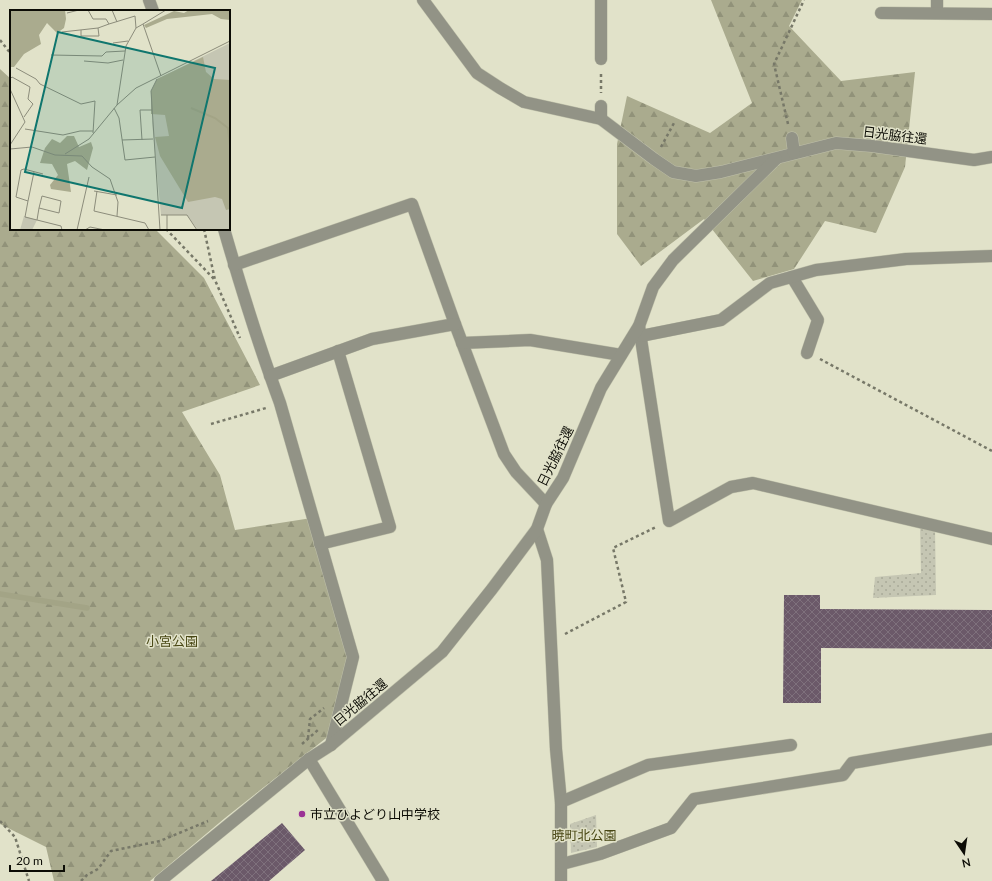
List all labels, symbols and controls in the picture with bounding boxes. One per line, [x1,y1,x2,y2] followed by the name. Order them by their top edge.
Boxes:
[10,10,230,230] inset map
[862,123,928,147] street label: 日光脇往還
[534,423,576,489] street label: 日光脇往還
[146,633,198,649] park label: 小宮公園
[330,675,390,729] street label: 日光脇往還
[310,806,440,822] place label: 市立ひよどり山中学校
[297,809,307,819] marker: 市立ひよどり山中学校
[551,827,617,843] park label: 暁町北公園
[944,833,984,873] north arrow
[10,847,64,873] scale bar
[16,853,43,868] text: 20 m
[961,856,972,871] text: N

